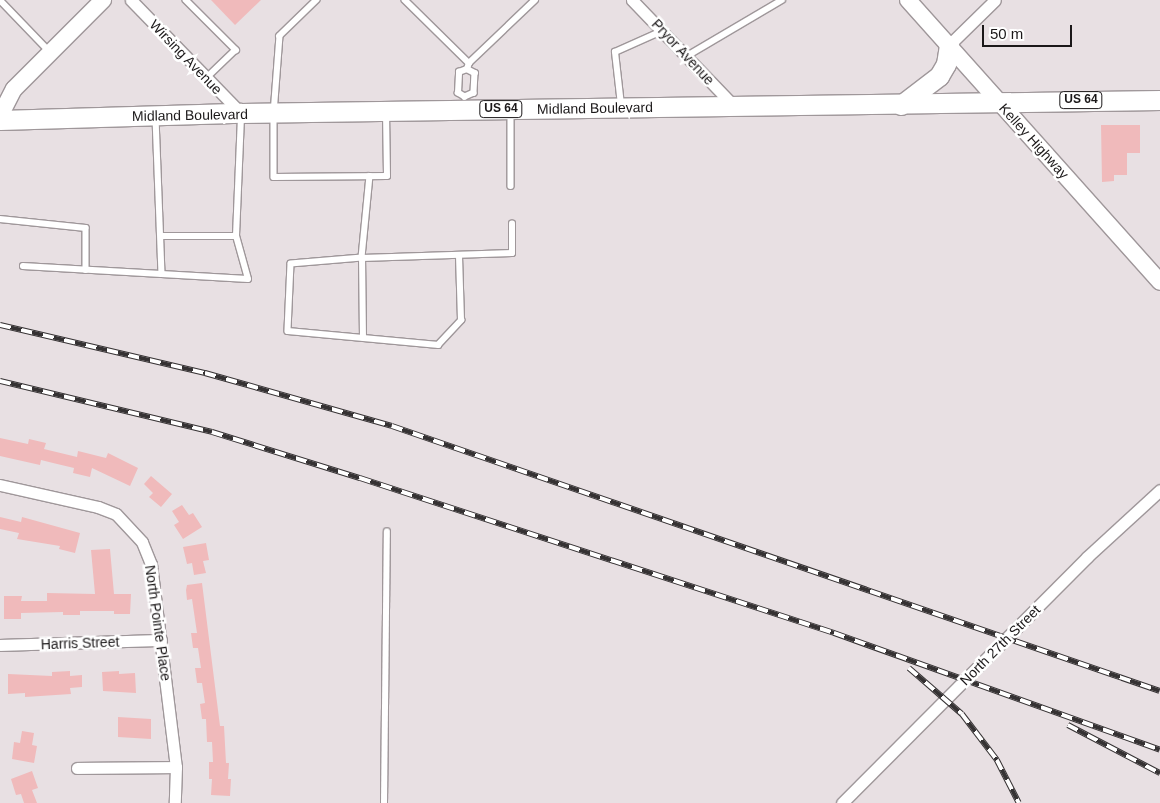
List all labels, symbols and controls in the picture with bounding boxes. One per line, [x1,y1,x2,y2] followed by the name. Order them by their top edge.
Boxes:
[648,15,718,89] street label: Pryor Avenue
[985,15,1075,47] scale bar
[146,16,226,98] street label: Wirsing Avenue
[990,25,1023,42] text: 50 m
[1058,90,1104,110] road number: US 64
[537,99,653,117] street label: Midland Boulevard
[478,100,524,118] road number: US 64
[996,100,1072,182] street label: Kelley Highway
[132,106,248,124] street label: Midland Boulevard
[142,564,174,682] street label: North Pointe Place
[956,601,1044,689] street label: North 27th Street
[40,633,120,653] street label: Harris Street

